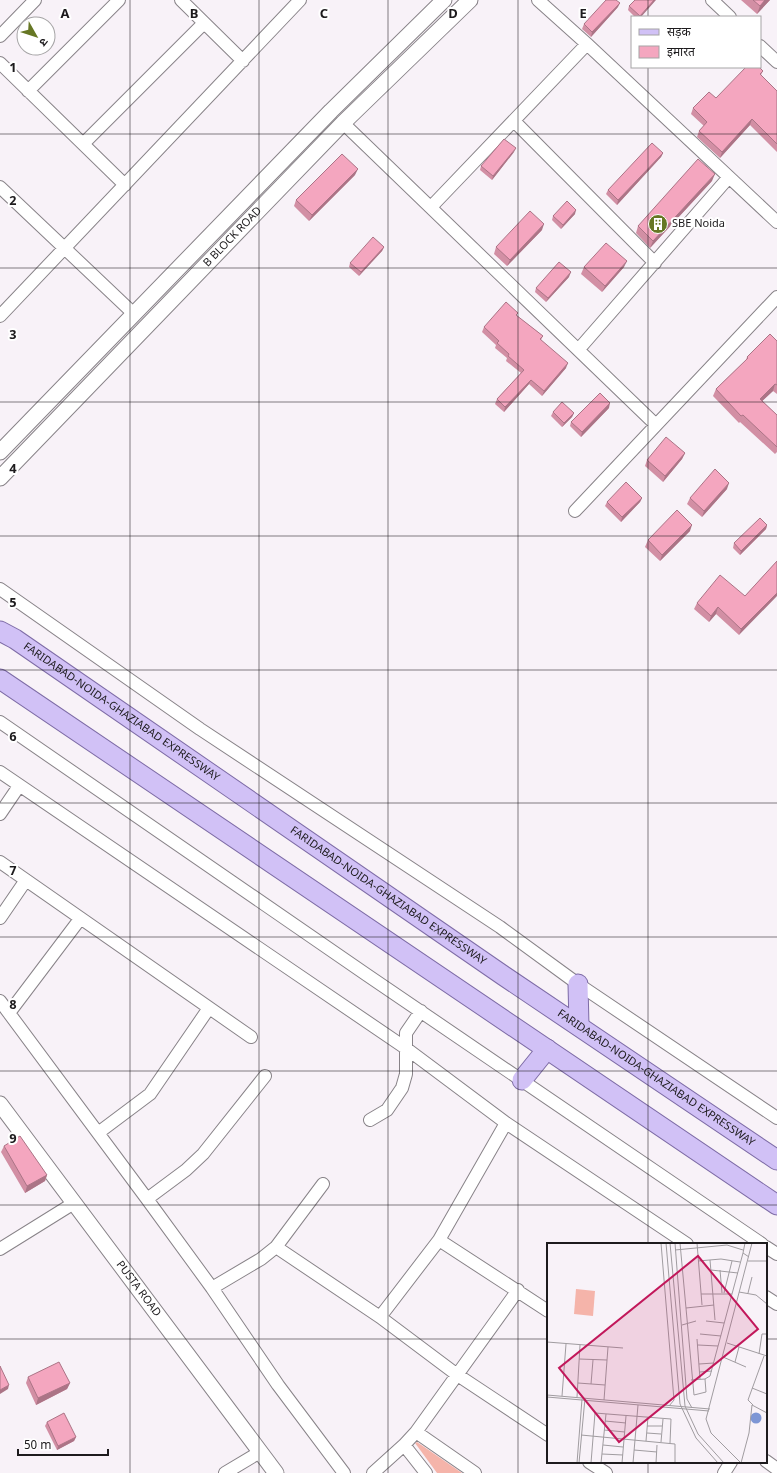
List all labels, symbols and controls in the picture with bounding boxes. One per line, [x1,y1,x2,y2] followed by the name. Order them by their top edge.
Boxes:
[61,6,70,23] text: A
[190,6,198,23] text: B
[320,6,328,23] text: C
[448,6,458,23] text: D
[579,6,587,23] text: E
[16,16,56,56] north arrow
[631,16,761,68] legend
[667,25,692,41] text: सड़क
[35,35,50,49] text: उ
[667,45,696,61] text: इमारत
[9,60,17,77] text: 1
[9,193,17,210] text: 2
[201,204,265,270] street label: B BLOCK ROAD
[647,213,669,235] building icon: SBE Noida
[672,217,725,231] place label: SBE Noida
[9,327,17,344] text: 3
[9,461,17,478] text: 4
[9,595,17,612] text: 5
[20,640,223,785] street label: FARIDABAD-NOIDA-GHAZIABAD EXPRESSWAY
[9,729,17,746] text: 6
[287,824,489,969] street label: FARIDABAD-NOIDA-GHAZIABAD EXPRESSWAY
[9,863,17,880] text: 7
[9,997,17,1014] text: 8
[554,1007,758,1150] street label: FARIDABAD-NOIDA-GHAZIABAD EXPRESSWAY
[9,1131,17,1148] text: 9
[547,1243,767,1463] inset map
[113,1258,164,1320] street label: PUSTA ROAD
[18,1431,108,1457] scale bar
[24,1438,52,1454] text: 50 m

